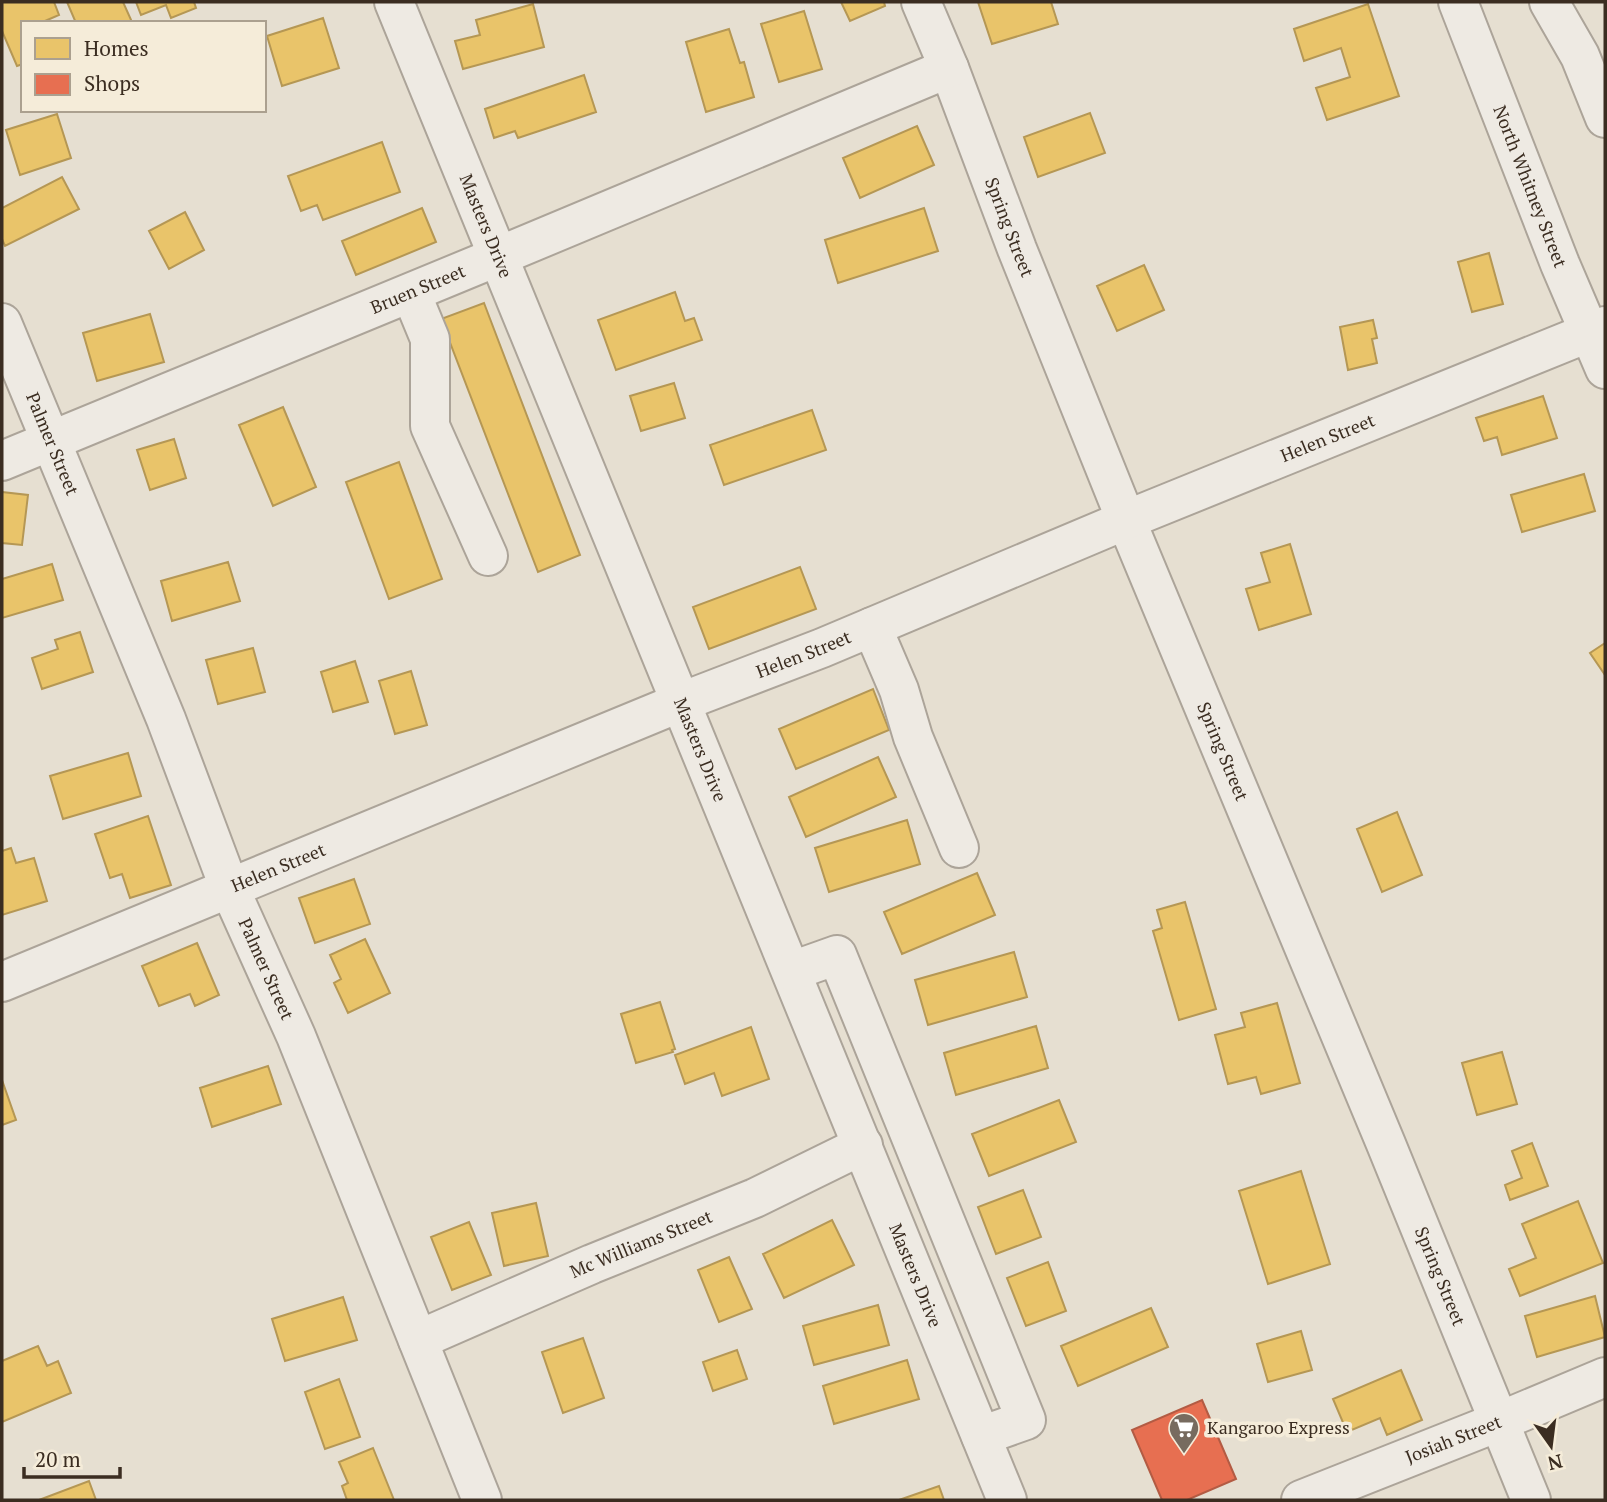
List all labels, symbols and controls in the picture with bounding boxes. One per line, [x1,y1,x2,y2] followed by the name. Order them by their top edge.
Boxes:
[21,21,266,112] legend
[84,34,149,62] text: Homes
[84,69,140,97] text: Shops
[1488,102,1573,271] street label: North Whitney Street
[455,170,519,281] street label: Masters Drive
[980,174,1040,281] street label: Spring Street
[367,258,469,319] street label: Bruen Street
[21,389,85,499] street label: Palmer Street
[1277,407,1378,467] street label: Helen Street
[753,624,855,683] street label: Helen Street
[669,694,733,805] street label: Masters Drive
[1192,698,1255,804] street label: Spring Street
[227,837,329,897] street label: Helen Street
[233,914,300,1024] street label: Palmer Street
[566,1203,716,1283] street label: Mc Williams Street
[884,1220,948,1331] street label: Masters Drive
[1410,1223,1472,1329] street label: Spring Street
[1402,1409,1505,1469] street label: Josiah Street
[1167,1411,1201,1455] supermarket icon: Kangaroo Express
[1516,1411,1586,1481] north arrow
[1207,1415,1350,1439] place label: Kangaroo Express
[24,1436,121,1480] scale bar
[35,1445,81,1473] text: 20 m
[1545,1449,1565,1477] text: N

